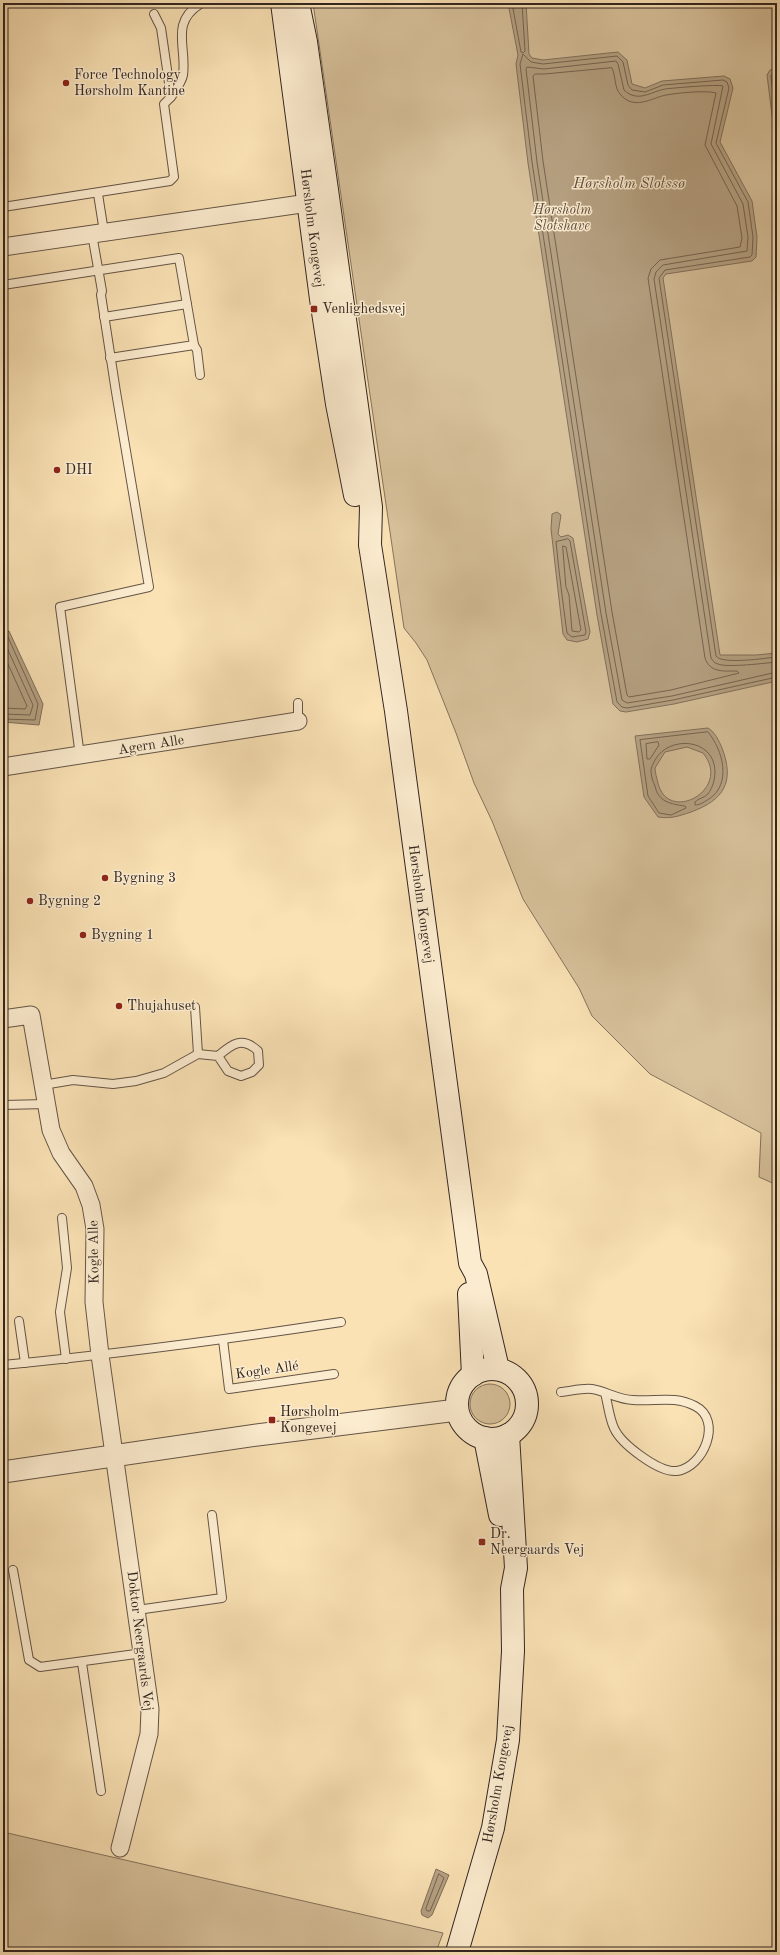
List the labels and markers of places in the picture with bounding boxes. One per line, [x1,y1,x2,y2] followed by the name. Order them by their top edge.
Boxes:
[74,68,185,98] place label: Force Technology Hørsholm Kantine
[61,78,71,88] marker: Force Technology Hørsholm Kantine
[322,302,406,316] place label: Venlighedsvej
[309,304,319,314] marker: Venlighedsvej
[65,463,92,477] place label: DHI
[52,465,62,475] marker: DHI
[113,871,176,885] place label: Bygning 3
[100,873,110,883] marker: Bygning 3
[38,894,101,908] place label: Bygning 2
[25,896,35,906] marker: Bygning 2
[91,928,154,942] place label: Bygning 1
[78,930,88,940] marker: Bygning 1
[127,999,196,1013] place label: Thujahuset
[114,1001,124,1011] marker: Thujahuset
[280,1405,339,1435] place label: Hørsholm Kongevej
[267,1415,277,1425] marker: Hørsholm Kongevej
[490,1527,584,1557] place label: Dr. Neergaards Vej
[477,1537,487,1547] marker: Dr. Neergaards Vej

